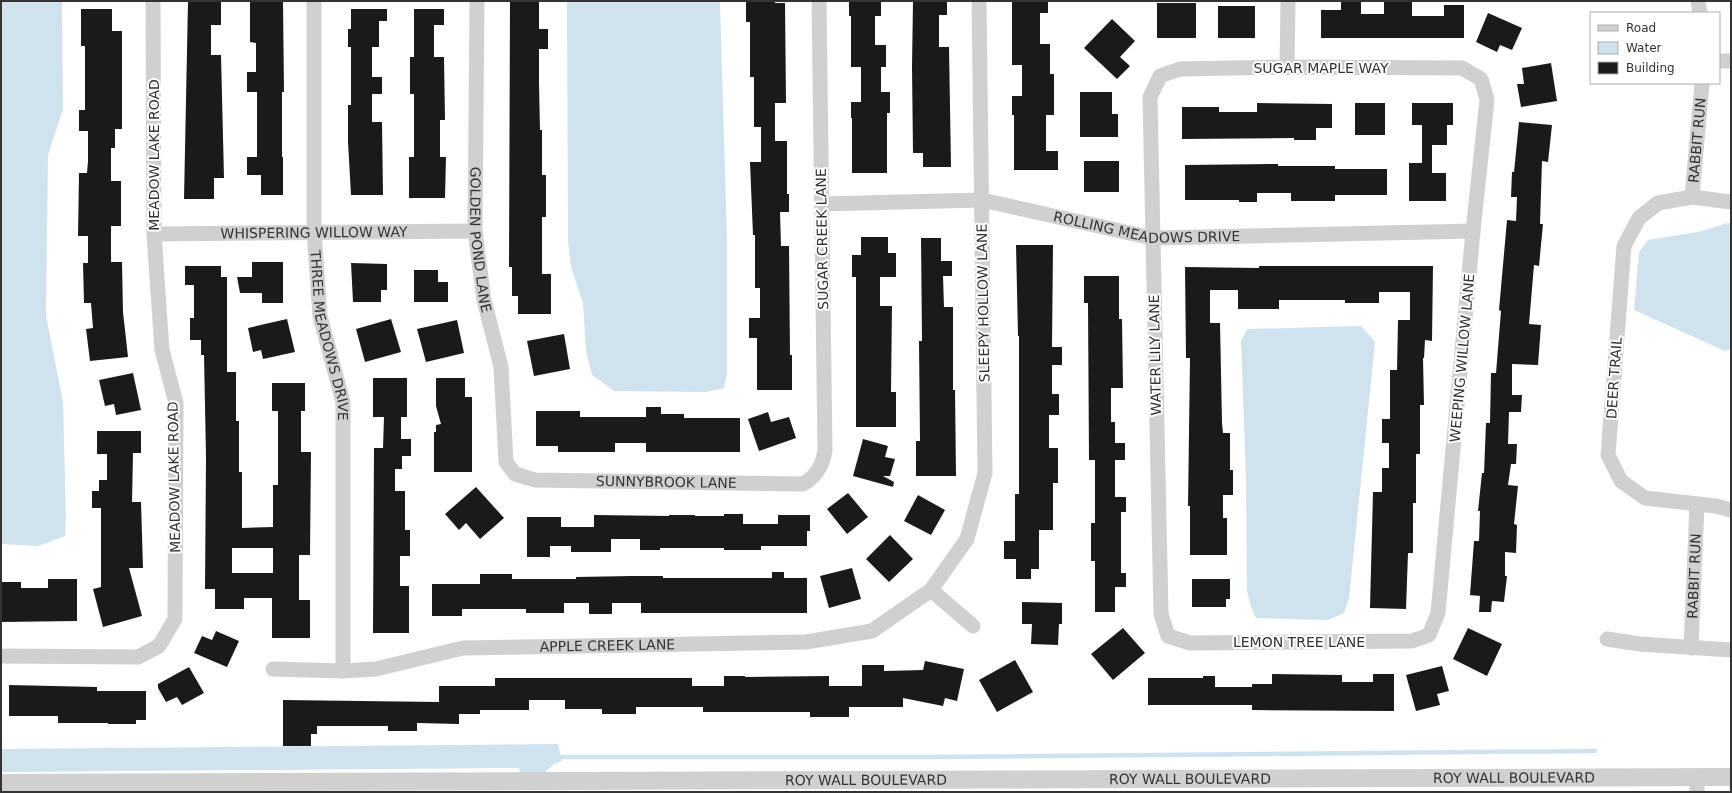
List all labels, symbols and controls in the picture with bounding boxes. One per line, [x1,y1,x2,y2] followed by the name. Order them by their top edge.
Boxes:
[1590,12,1720,84] legend
[1626,21,1656,35] text: Road
[1626,41,1662,55] text: Water
[1253,60,1389,76] street label: SUGAR MAPLE WAY
[1626,61,1675,75] text: Building
[146,79,162,231] street label: MEADOW LAKE ROAD
[1685,97,1709,184] street label: RABBIT RUN
[467,167,495,314] street label: GOLDEN POND LANE
[813,168,831,310] street label: SUGAR CREEK LANE
[1052,208,1240,246] street label: ROLLING MEADOWS DRIVE
[220,224,408,241] street label: WHISPERING WILLOW WAY
[974,224,992,382] street label: SLEEPY HOLLOW LANE
[307,249,351,421] street label: THREE MEADOWS DRIVE
[1447,273,1477,443] street label: WEEPING WILLOW LANE
[1146,294,1164,416] street label: WATER LILY LANE
[1603,336,1625,419] street label: DEER TRAIL
[165,401,183,553] street label: MEADOW LAKE ROAD
[596,473,737,491] street label: SUNNYBROOK LANE
[1684,533,1704,619] street label: RABBIT RUN
[1233,634,1365,650] street label: LEMON TREE LANE
[539,636,675,655] street label: APPLE CREEK LANE
[1433,769,1595,786] street label: ROY WALL BOULEVARD
[1109,771,1271,787] street label: ROY WALL BOULEVARD
[785,772,947,788] street label: ROY WALL BOULEVARD

